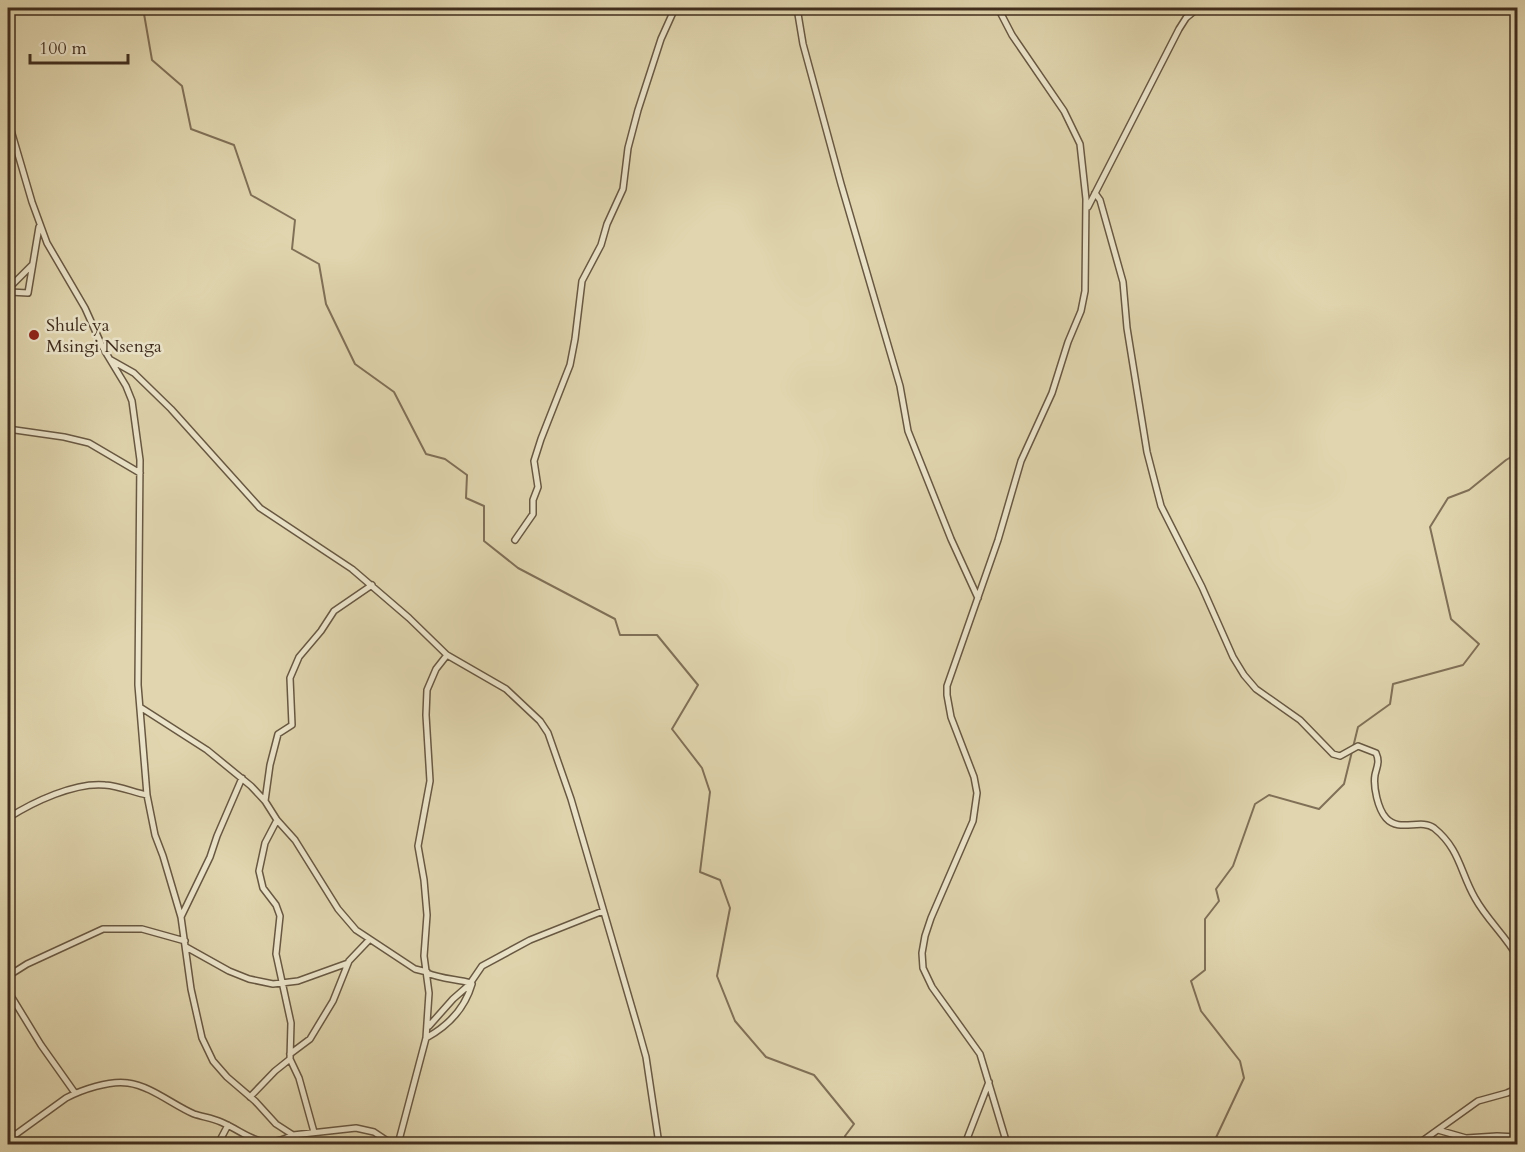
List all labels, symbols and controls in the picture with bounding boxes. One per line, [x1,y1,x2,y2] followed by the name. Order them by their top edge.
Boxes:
[30,27,128,65] scale bar
[39,36,87,61] text: 100 m
[46,313,162,359] place label: Shule ya Msingi Nsenga
[27,328,41,342] marker: Shule ya Msingi Nsenga

